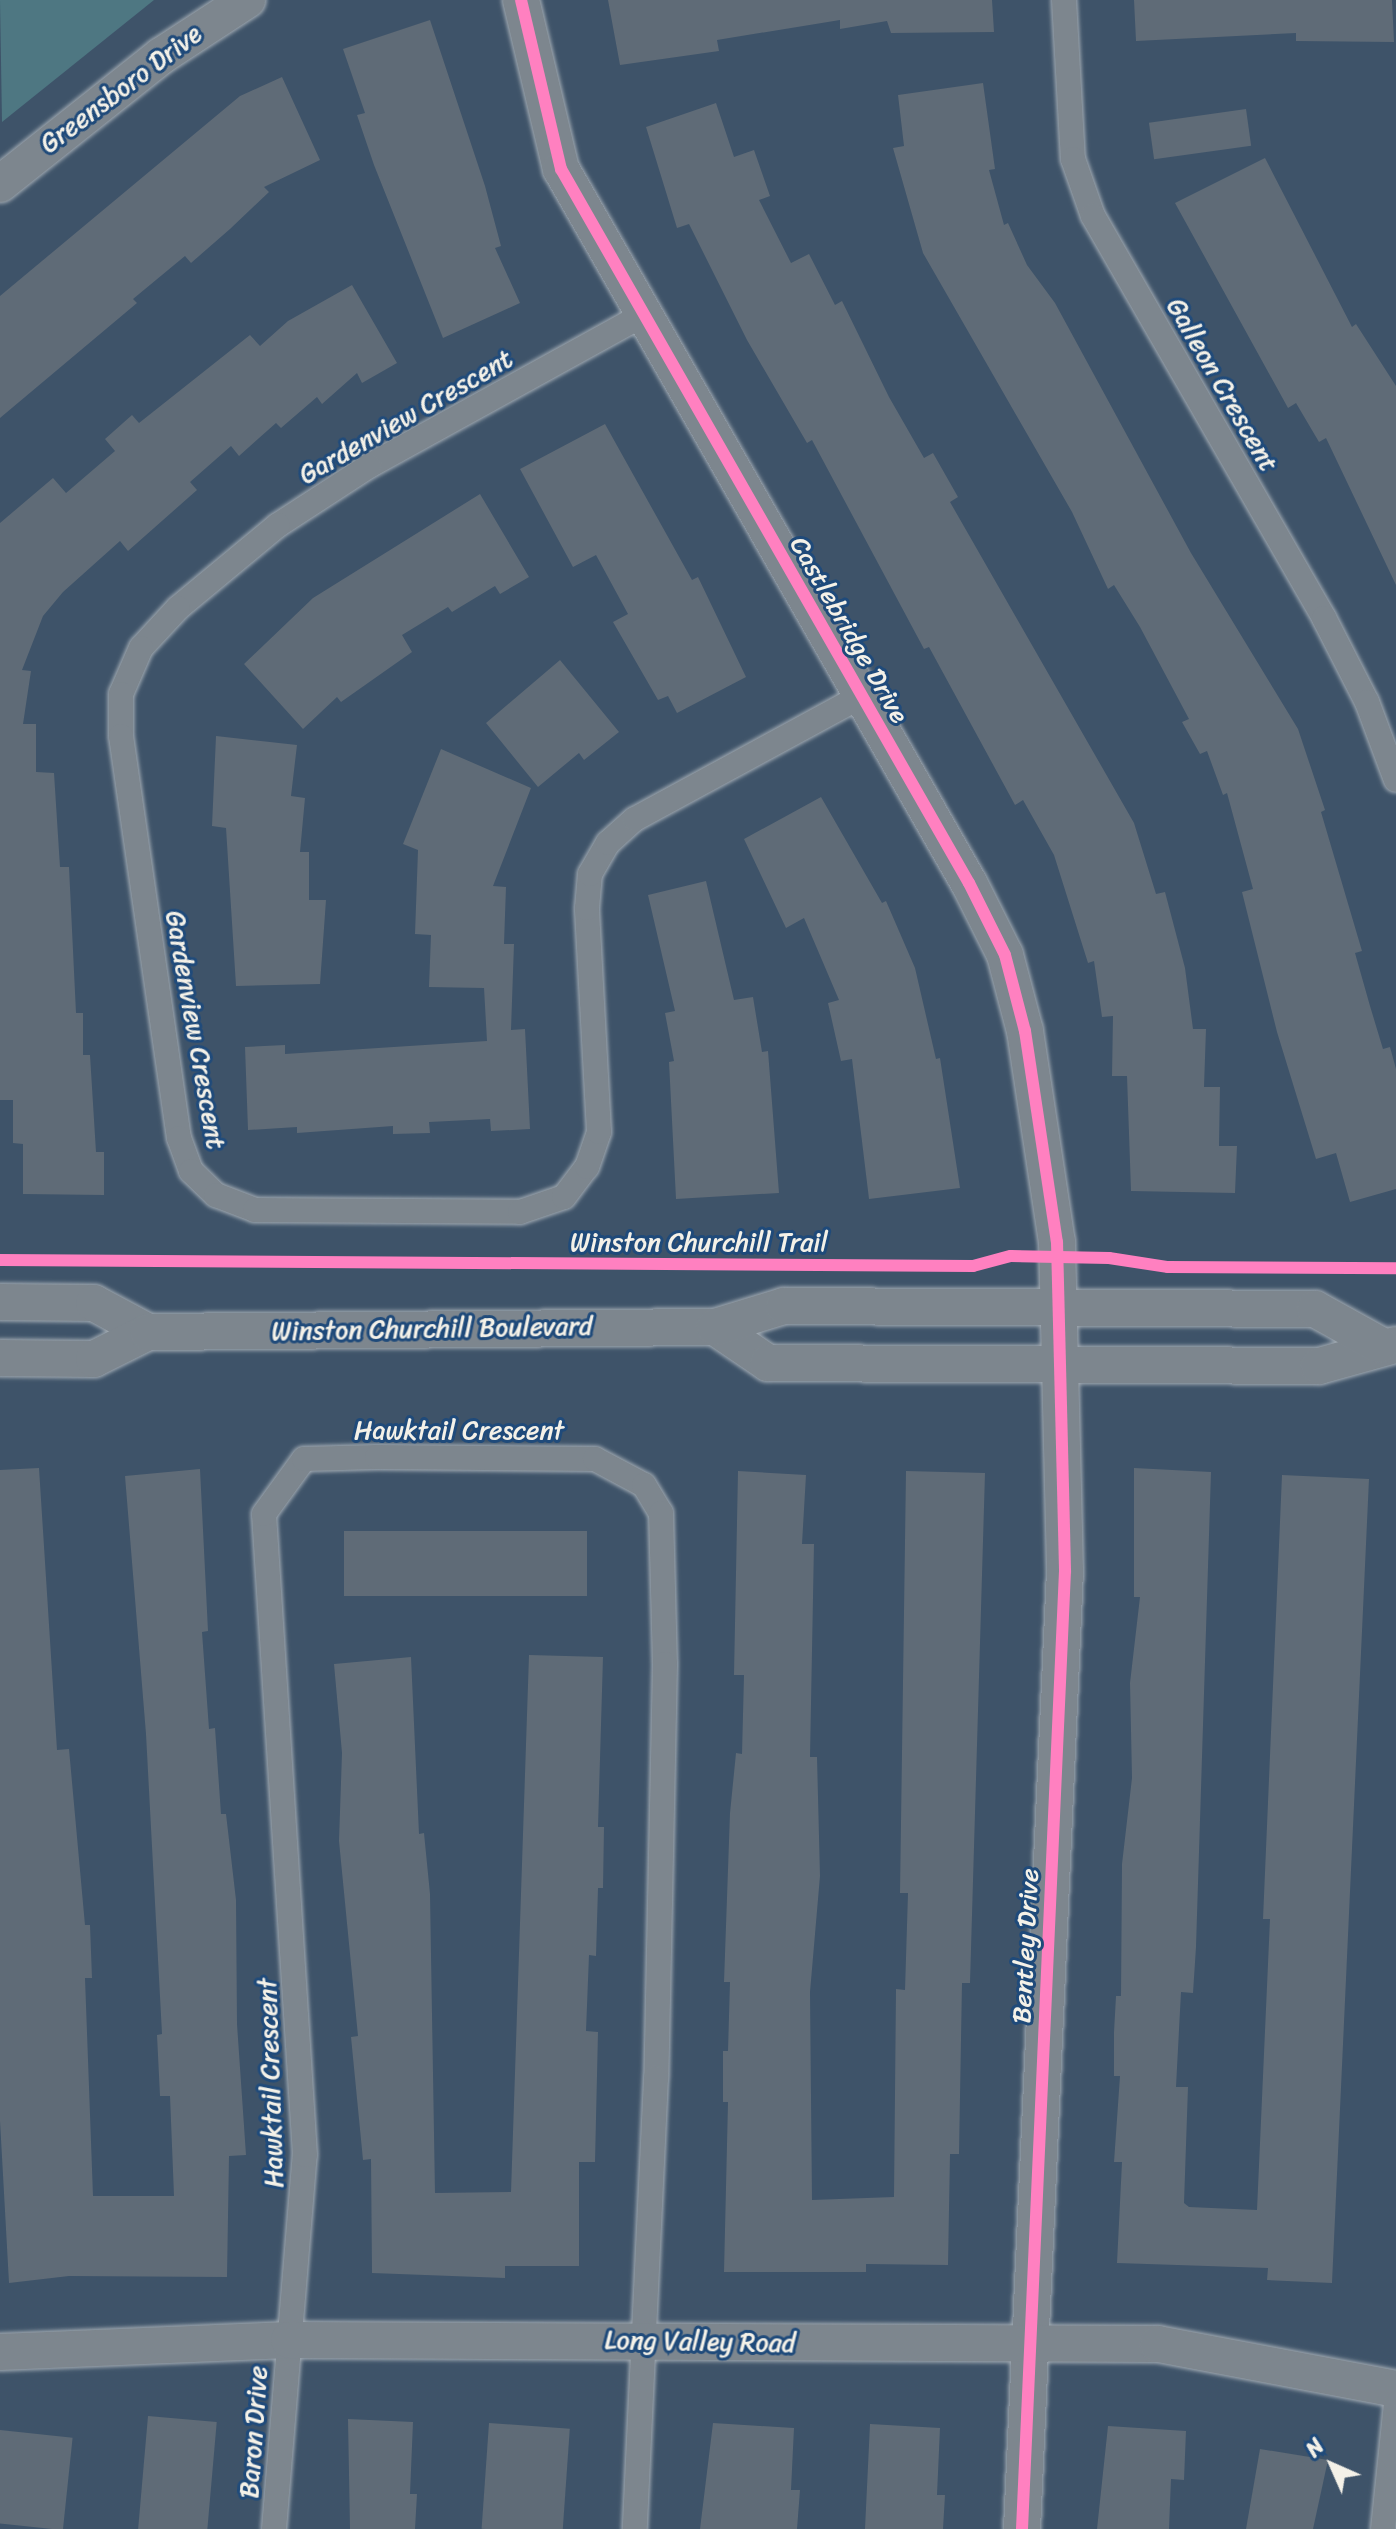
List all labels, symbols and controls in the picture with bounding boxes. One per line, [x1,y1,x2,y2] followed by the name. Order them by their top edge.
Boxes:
[34,18,208,160] street label: Greensboro Drive
[1160,293,1284,477] street label: Galleon Crescent
[293,343,519,491] street label: Gardenview Crescent
[783,531,915,729] street label: Castlebridge Drive
[159,908,231,1152] street label: Gardenview Crescent
[570,1227,828,1259] street label: Winston Churchill Trail
[272,1311,592,1347] street label: Winston Churchill Boulevard
[353,1415,565,1447] street label: Hawktail Crescent
[1006,1868,1046,2024] street label: Bentley Drive
[252,1977,290,2189] street label: Hawktail Crescent
[605,2325,795,2359] street label: Long Valley Road
[234,2365,274,2499] street label: Baron Drive
[1292,2425,1372,2505] north arrow
[1295,2428,1334,2467] text: N

